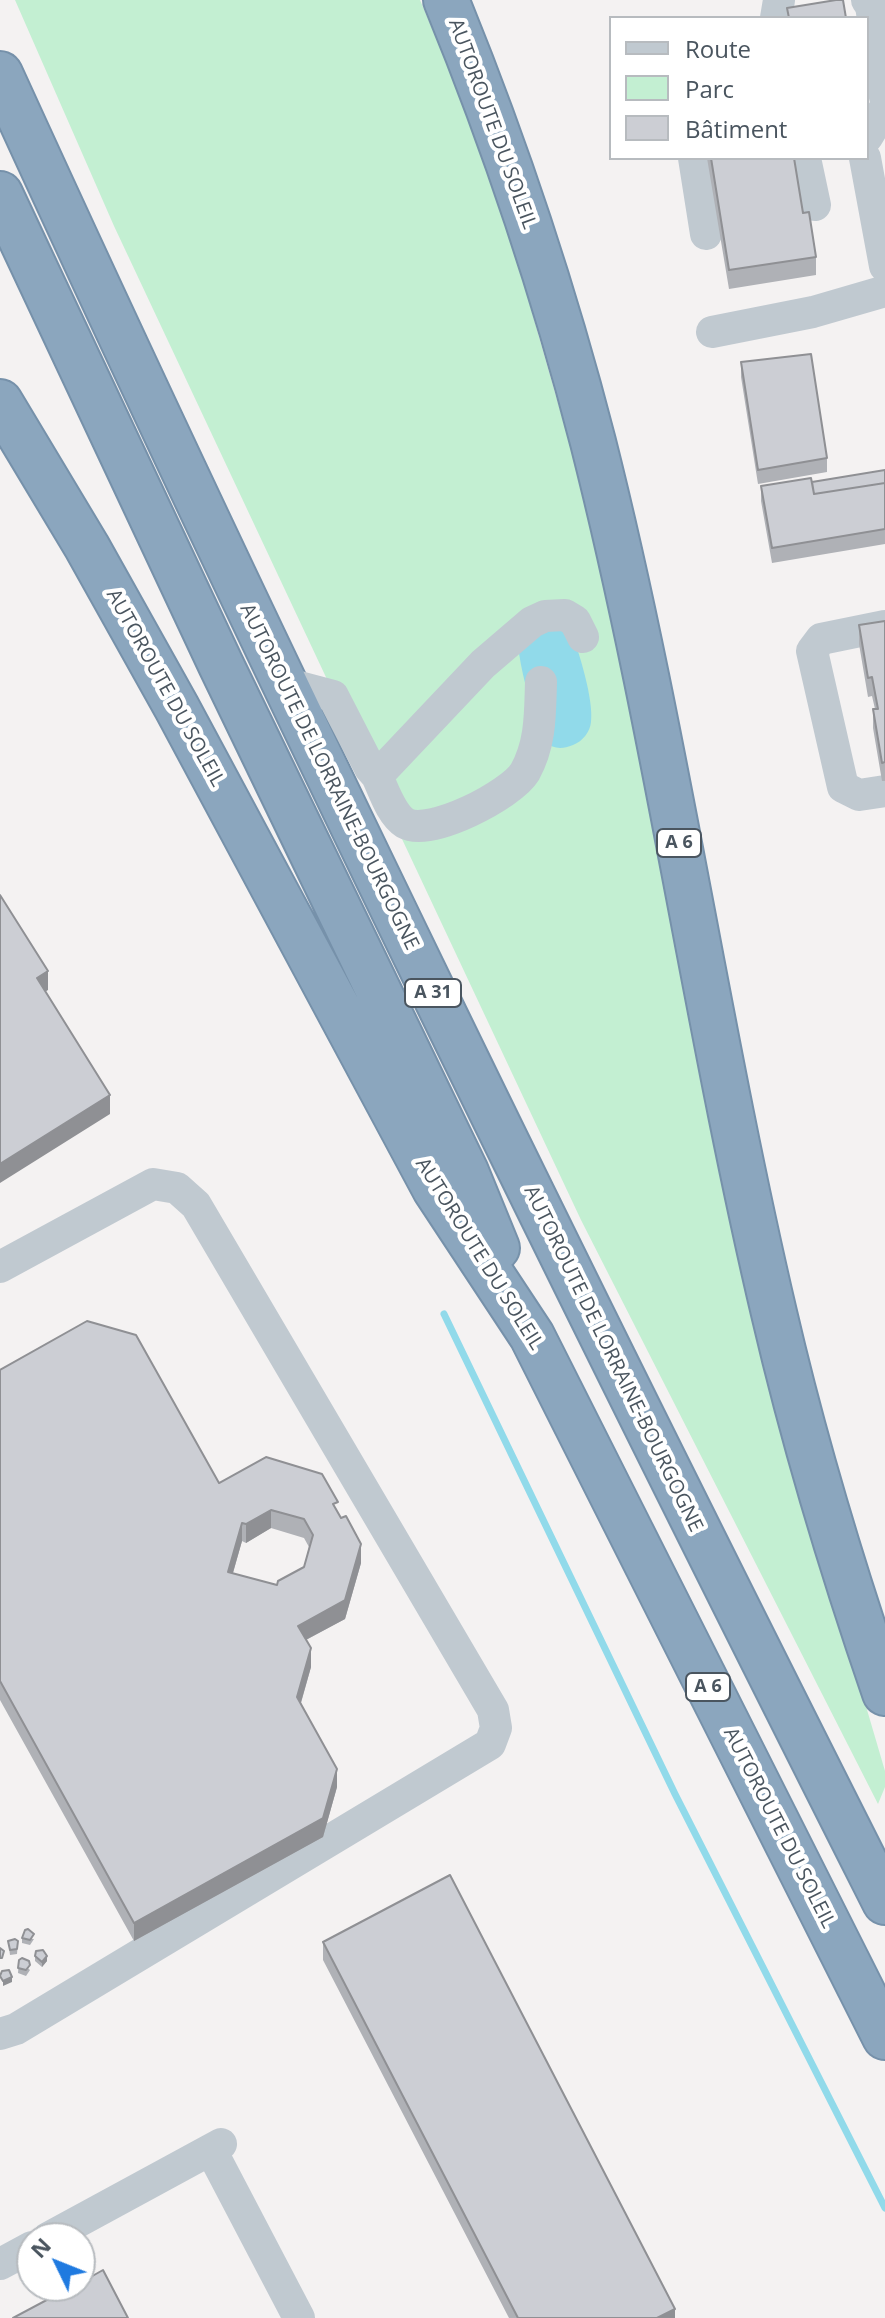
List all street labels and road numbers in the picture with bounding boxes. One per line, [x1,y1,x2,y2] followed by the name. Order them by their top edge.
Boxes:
[443,16,541,232] street label: AUTOROUTE DU SOLEIL
[101,585,229,791] street label: AUTOROUTE DU SOLEIL
[234,600,424,954] street label: AUTOROUTE DE LORRAINE-BOURGOGNE
[657,829,701,857] road number: A 6
[405,979,461,1007] road number: A 31
[410,1154,548,1354] street label: AUTOROUTE DU SOLEIL
[518,1182,708,1536] street label: AUTOROUTE DE LORRAINE-BOURGOGNE
[686,1673,730,1701] road number: A 6
[718,1724,840,1932] street label: AUTOROUTE DU SOLEIL

